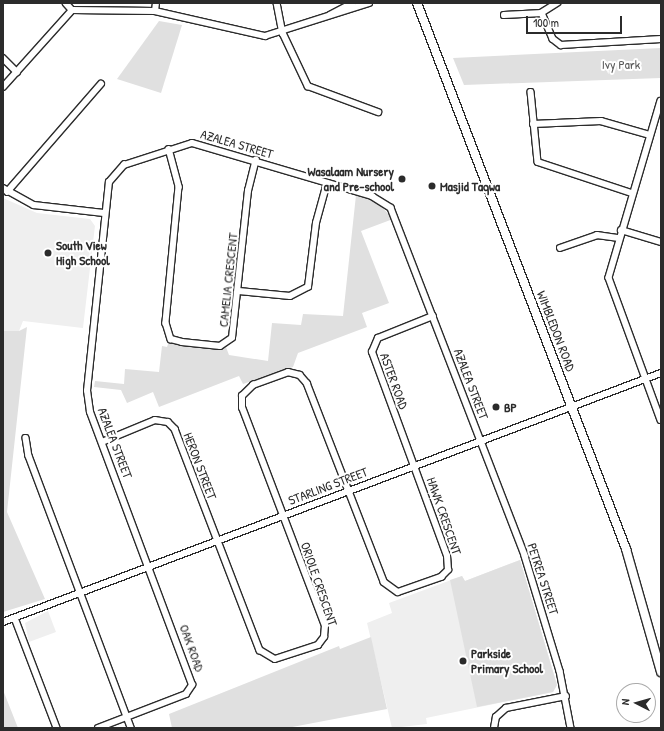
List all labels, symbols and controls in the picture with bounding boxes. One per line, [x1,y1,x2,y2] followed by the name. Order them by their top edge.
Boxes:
[528,8,624,34] scale bar
[533,14,559,31] text: 100 m
[602,56,640,72] park label: Ivy Park
[199,126,275,162] street label: AZALEA STREET
[308,164,394,195] place label: Wasalaam Nursery and Pre-school
[397,174,407,184] marker: Wasalaam Nursery and Pre-school
[440,178,500,194] place label: Masjid Taqwa
[427,181,437,191] marker: Masjid Taqwa
[215,232,241,328] street label: CAMELIA CRESCENT
[56,238,110,269] place label: South View High School
[43,248,53,258] marker: South View High School
[534,289,578,373] street label: WIMBLEDON ROAD
[450,346,492,422] street label: AZALEA STREET
[377,351,411,411] street label: ASTER ROAD
[504,399,517,415] place label: BP
[491,402,501,412] marker: BP
[94,405,136,481] street label: AZALEA STREET
[180,430,220,502] street label: HERON STREET
[286,464,370,508] street label: STARLING STREET
[423,475,465,557] street label: HAWK CRESCENT
[297,540,341,628] street label: ORIOLE CRESCENT
[524,541,562,617] street label: PETREA STREET
[176,622,208,674] street label: OAK ROAD
[471,646,543,677] place label: Parkside Primary School
[458,656,468,666] marker: Parkside Primary School
[616,683,656,723] north arrow
[618,698,632,706] text: N

